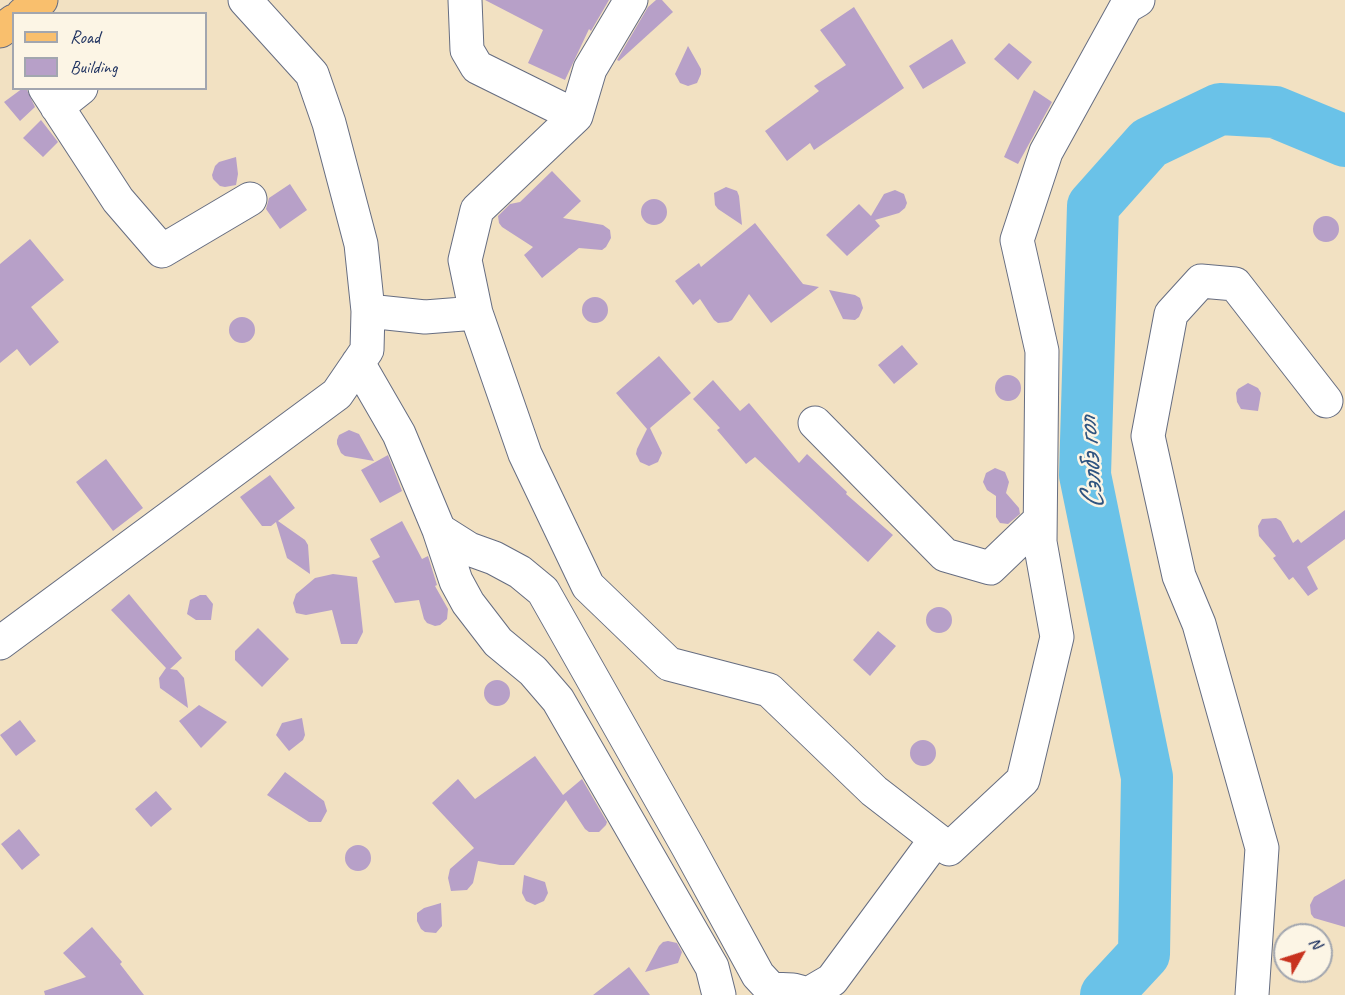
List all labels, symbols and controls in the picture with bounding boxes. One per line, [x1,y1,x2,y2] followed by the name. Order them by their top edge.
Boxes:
[12,12,207,90] legend
[70,26,100,48] text: Road
[70,56,117,78] text: Building
[1069,417,1113,511] water label: Сэлбэ гол
[1273,923,1333,983] north arrow
[1305,933,1326,953] text: N

